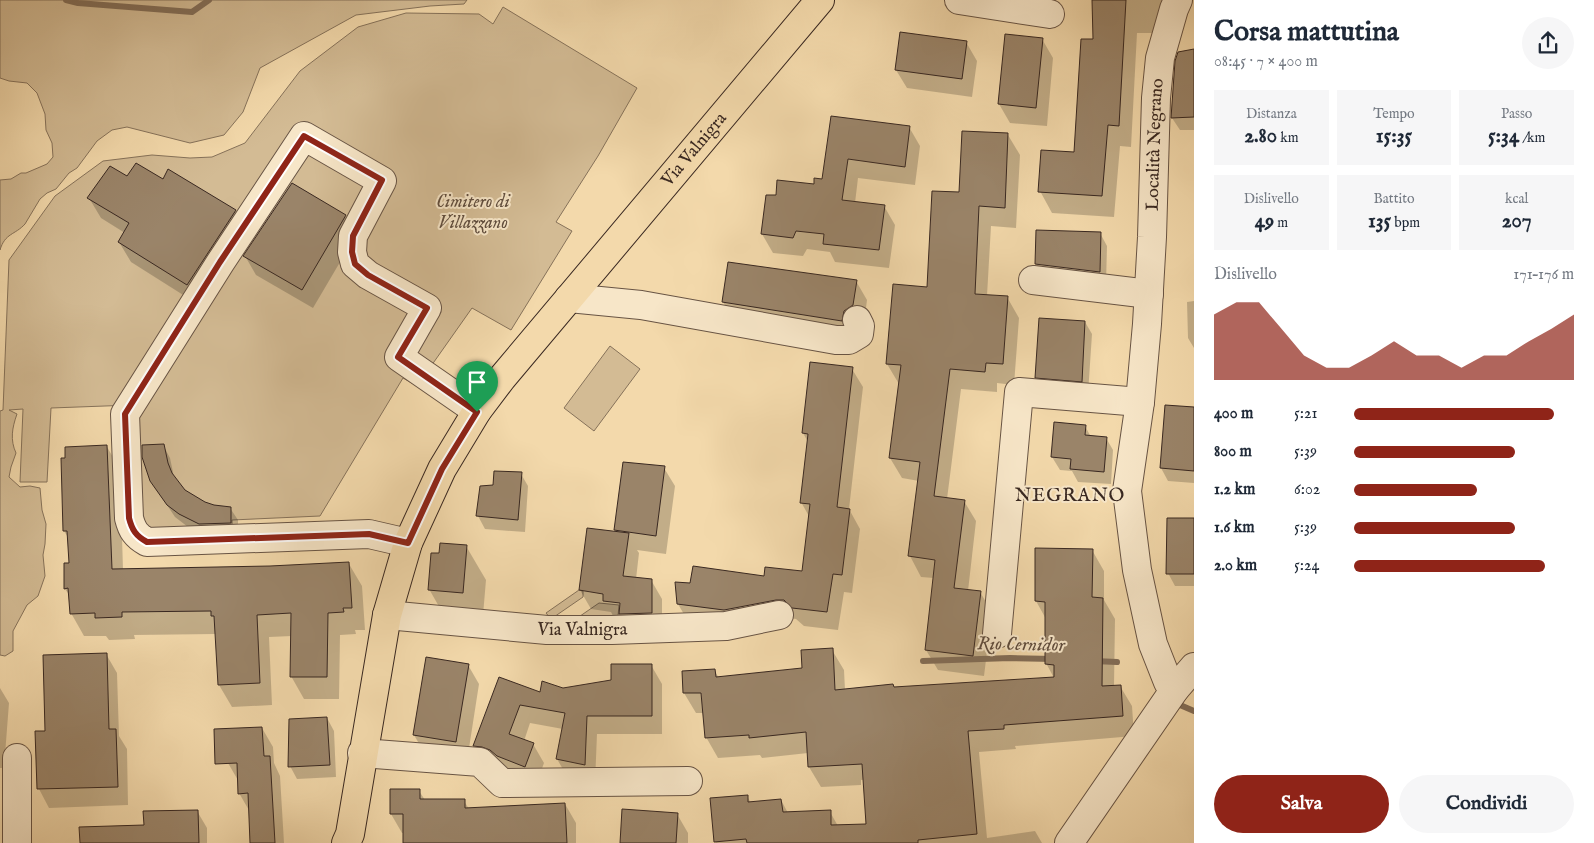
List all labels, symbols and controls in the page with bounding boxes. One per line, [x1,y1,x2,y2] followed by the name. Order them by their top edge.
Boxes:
[1214,15,1399,50] text: Corsa mattutina
[1522,17,1574,69] button: share
[1214,52,1318,72] text: 08:45 · 7 × 400 m
[1141,77,1169,211] street label: Località Negrano
[1246,105,1297,123] text: Distanza
[1373,105,1415,123] text: Tempo
[1501,105,1532,123] text: Passo
[656,107,732,192] street label: Via Valnigra
[1244,123,1277,150] text: 2.80
[1376,123,1412,150] text: 15:35
[1488,123,1519,150] text: 5:34
[1277,129,1298,147] text: km
[1519,129,1545,147] text: /km
[1244,190,1299,208] text: Dislivello
[1374,190,1414,208] text: Battito
[1505,190,1528,208] text: kcal
[436,191,512,235] park label: Cimitero di Villazzano
[1255,208,1274,235] text: 49
[1368,208,1391,235] text: 135
[1502,208,1532,235] text: 207
[1274,214,1288,232] text: m
[1391,214,1420,232] text: bpm
[1214,265,1277,285] text: Dislivello
[1513,265,1574,285] text: 171–176 m
[456,361,498,412] pin
[463,368,491,396] icon: arrive
[1214,404,1253,424] text: 400 m
[1294,404,1317,424] text: 5:21
[1214,442,1252,462] text: 800 m
[1294,442,1317,462] text: 5:39
[1214,480,1255,500] text: 1.2 km
[1294,480,1320,500] text: 6:02
[1015,484,1125,508] district label: NEGRANO
[1214,518,1255,538] text: 1.6 km
[1294,518,1317,538] text: 5:39
[1214,556,1257,576] text: 2.0 km
[1294,556,1319,576] text: 5:24
[535,618,628,642] street label: Via Valnigra
[977,632,1067,658] water label: Rio Cernidor
[1214,775,1389,833] button: Salva
[1399,775,1574,833] button: Condividi

